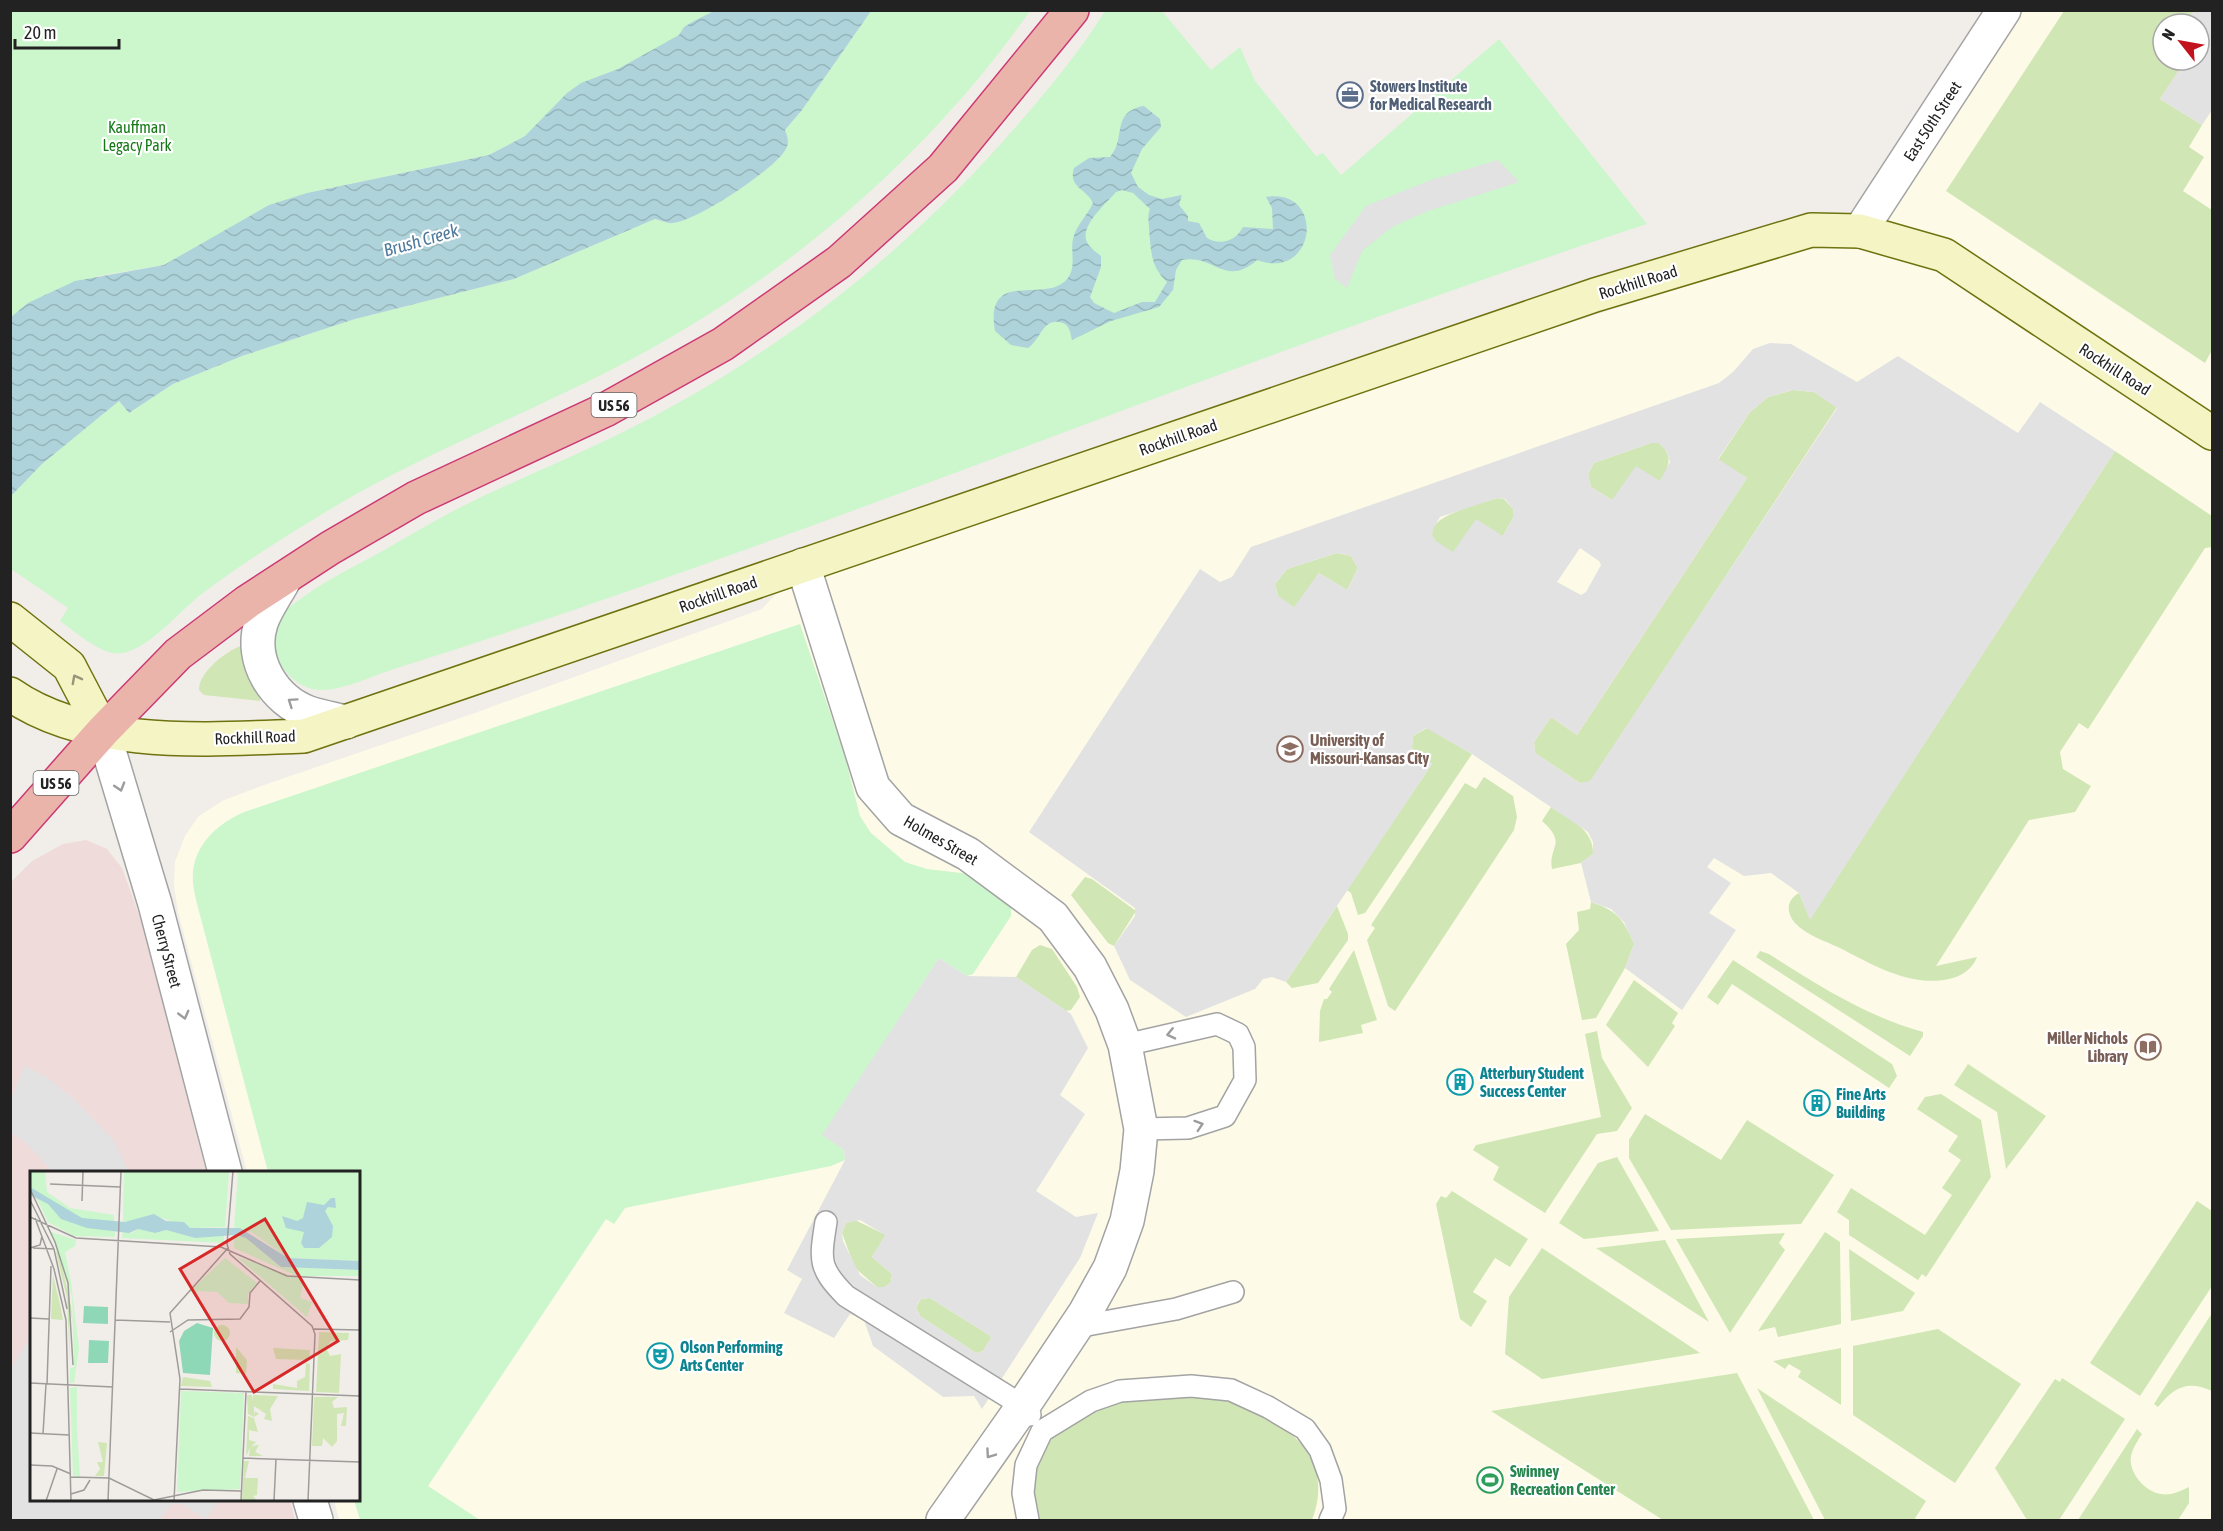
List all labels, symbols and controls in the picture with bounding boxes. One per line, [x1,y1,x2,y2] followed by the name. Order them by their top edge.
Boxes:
[15,12,118,50] scale bar
[2151,12,2211,72] north arrow
[24,22,56,43] text: 20 m
[2158,26,2178,43] text: N
[1369,77,1492,113] place label: Stowers Institute for Medical Research
[1900,77,1965,164] street label: East 50th Street
[1335,80,1365,110] office icon: Stowers Institute for Medical Research
[103,118,171,155] park label: Kauffman Legacy Park
[381,219,462,261] water label: Brush Creek
[1597,262,1679,302] street label: Rockhill Road
[2076,339,2154,399] street label: Rockhill Road
[592,393,636,417] road number: US 56
[1137,415,1219,459] street label: Rockhill Road
[677,572,759,616] street label: Rockhill Road
[72,675,83,686] one-way arrow
[287,698,298,709] one-way arrow
[214,727,296,747] street label: Rockhill Road
[1310,731,1429,767] place label: University of Missouri-Kansas City
[1275,734,1305,764] school or university icon: University of Missouri-Kansas City
[34,771,78,795] road number: US 56
[113,781,125,792] one-way arrow
[901,812,982,869] street label: Holmes Street
[148,912,186,990] street label: Cherry Street
[176,1010,189,1020] one-way arrow
[1166,1027,1176,1040] one-way arrow
[2047,1029,2128,1065] place label: Miller Nichols Library
[2133,1032,2163,1062] library icon: Miller Nichols Library
[1479,1064,1584,1100] place label: Atterbury Student Success Center
[1445,1067,1475,1097] building icon: Atterbury Student Success Center
[1836,1085,1886,1121] place label: Fine Arts Building
[1802,1088,1832,1118] building icon: Fine Arts Building
[1193,1120,1204,1132] one-way arrow
[30,1171,360,1501] inset map
[679,1338,783,1374] place label: Olson Performing Arts Center
[645,1341,675,1371] theatre icon: Olson Performing Arts Center
[986,1448,997,1459] one-way arrow
[1510,1462,1615,1498] place label: Swinney Recreation Center
[1475,1465,1505,1495] sports icon: Swinney Recreation Center

